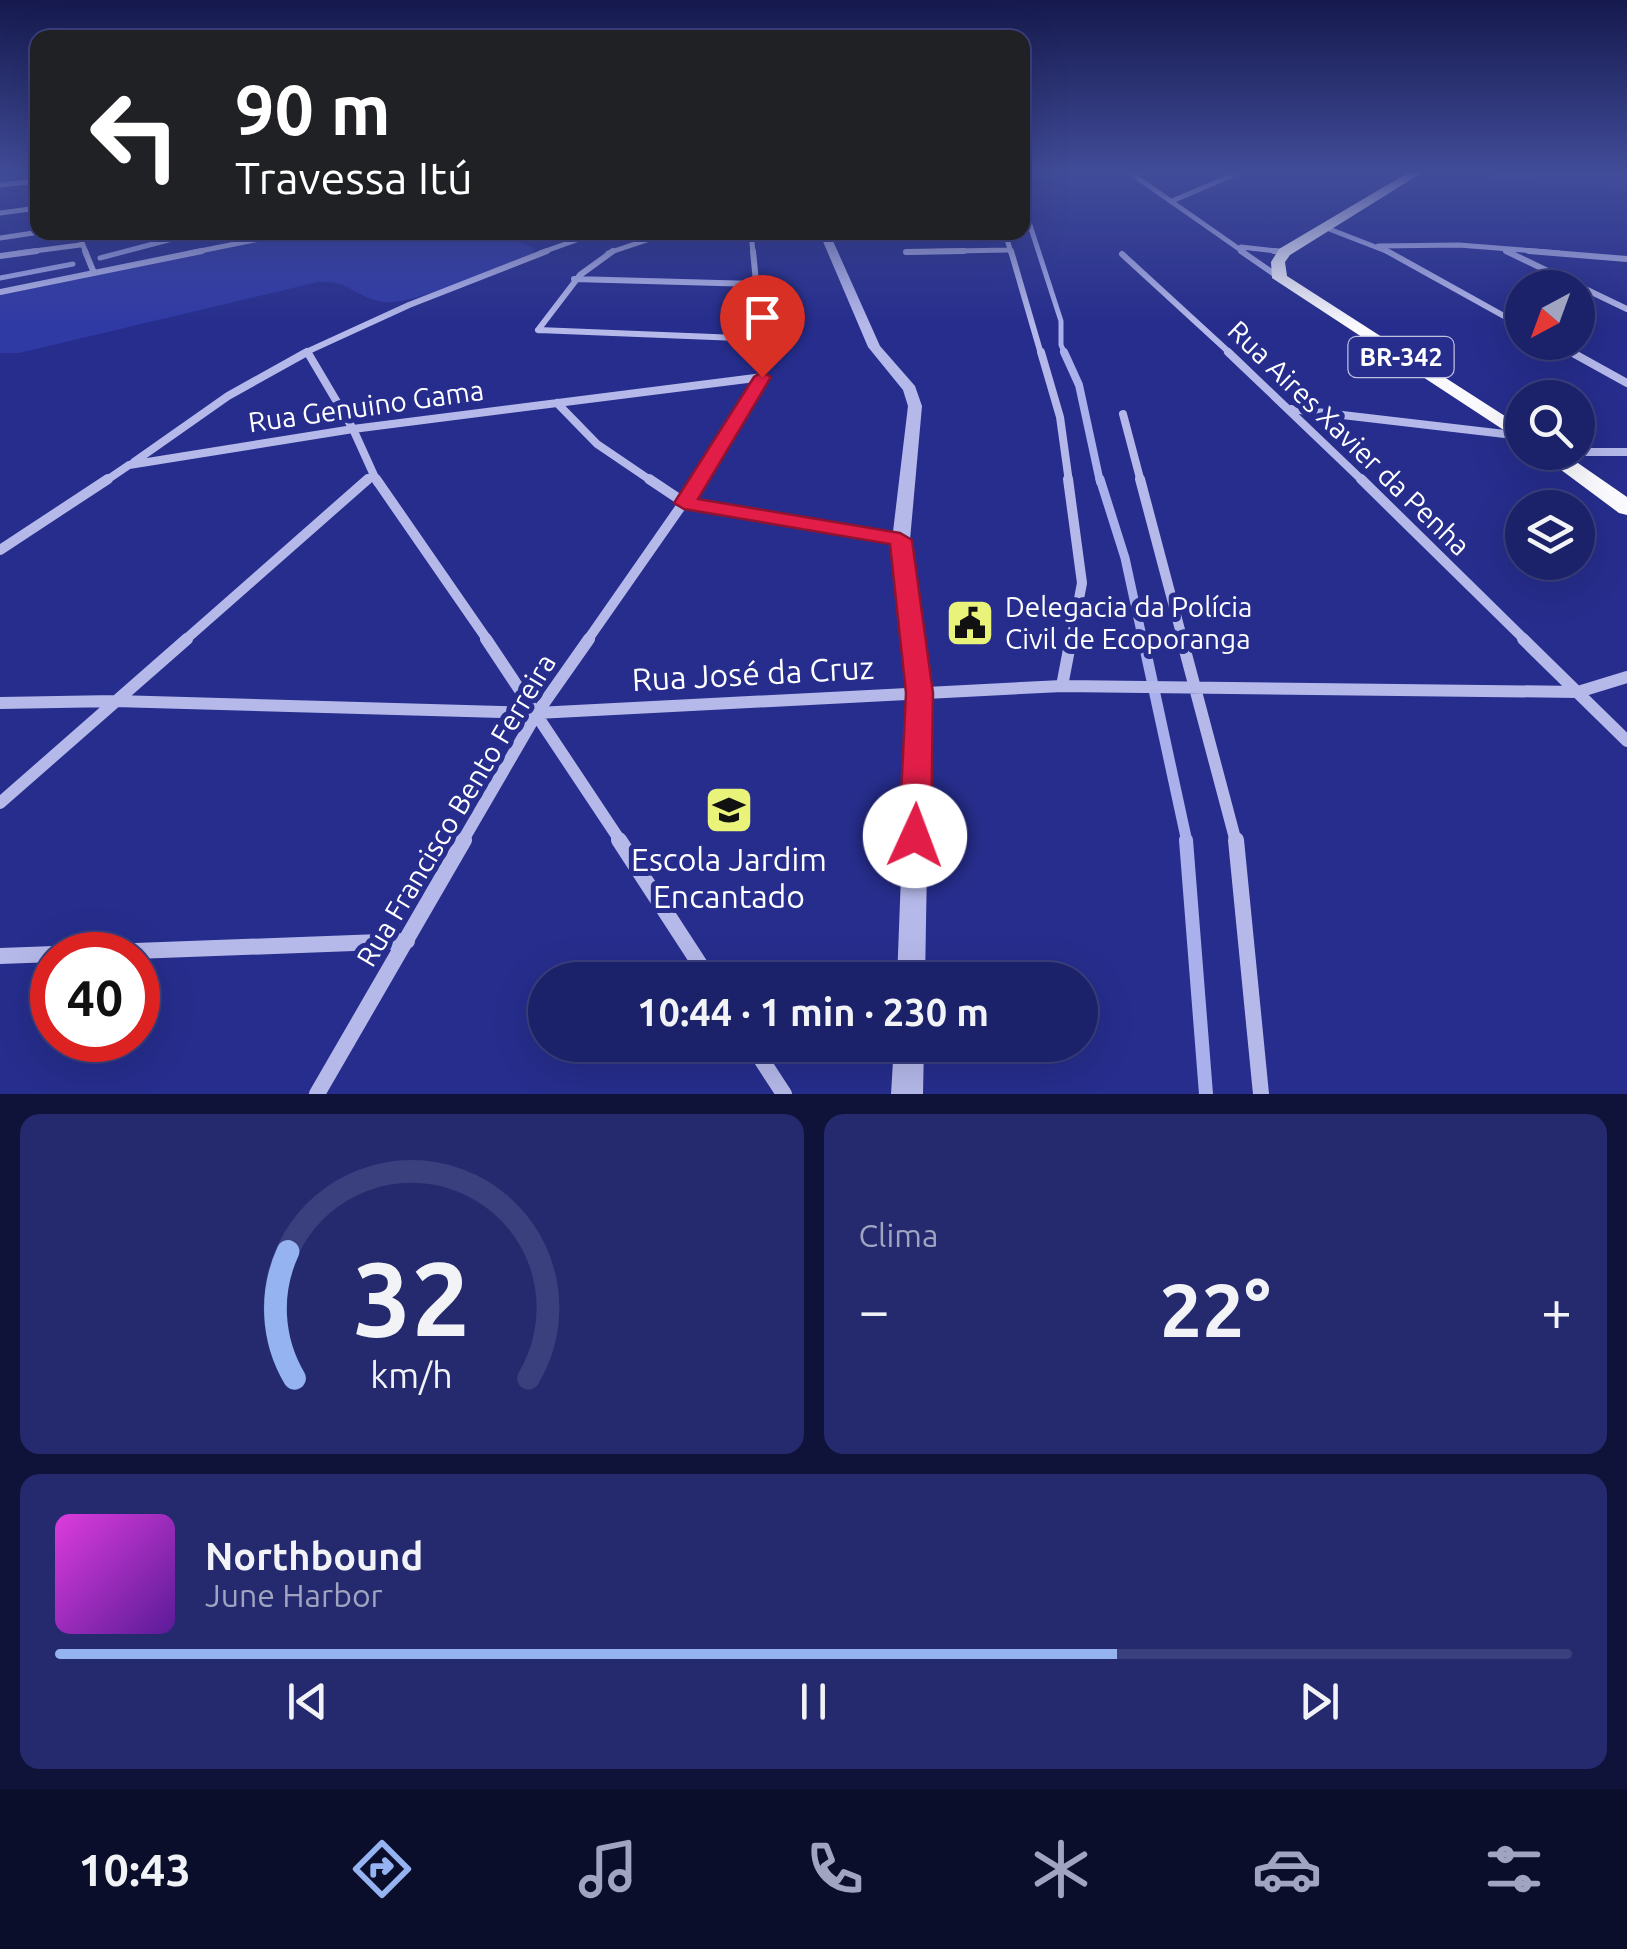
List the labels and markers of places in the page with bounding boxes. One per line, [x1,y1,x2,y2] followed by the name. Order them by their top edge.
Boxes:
[720,275,805,378] pin
[1005,591,1253,654] place label: Delegacia da Polícia Civil de Ecoporanga
[944,597,996,649] public building icon: Delegacia da Polícia Civil de Ecoporanga
[703,784,755,836] school or university icon: Escola Jardim Encantado
[631,841,827,914] place label: Escola Jardim Encantado

